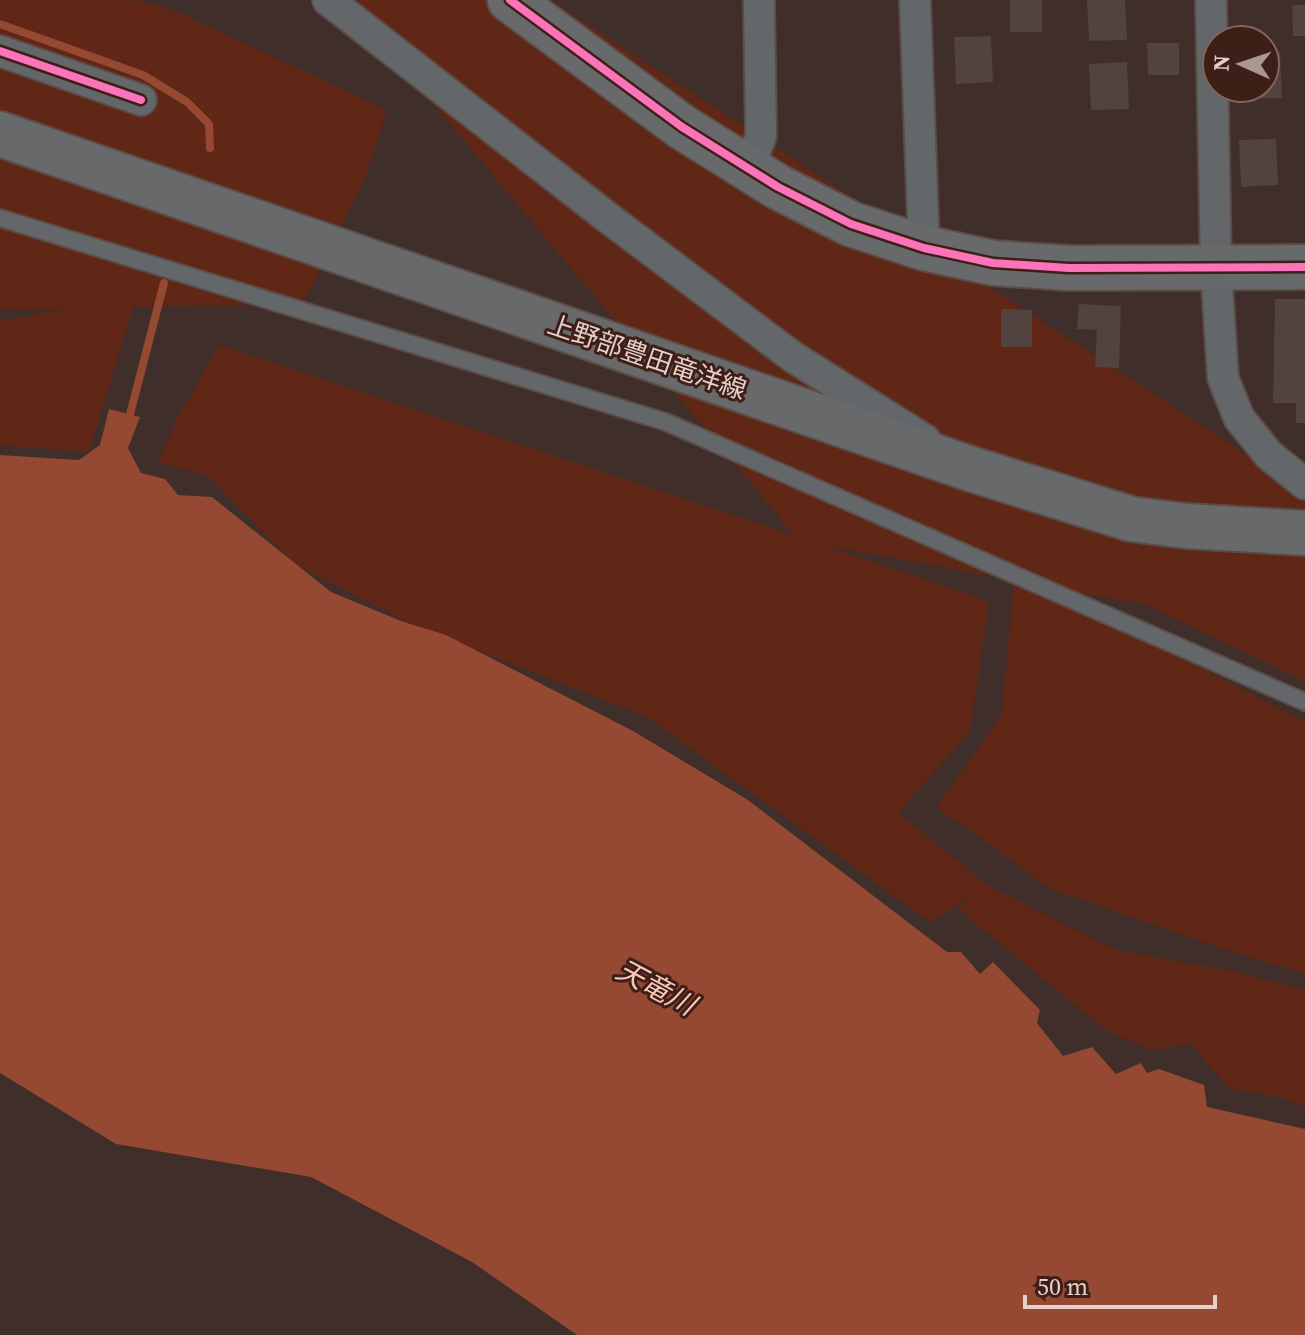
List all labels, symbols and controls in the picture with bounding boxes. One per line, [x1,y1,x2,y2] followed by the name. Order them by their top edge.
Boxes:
[1201,24,1281,104] north arrow
[1206,54,1236,72] text: N
[543,306,751,408] street label: 上野部豊田竜洋線
[610,951,705,1025] water label: 天竜川
[1025,1259,1215,1309] scale bar
[1037,1270,1088,1303] text: 50 m

